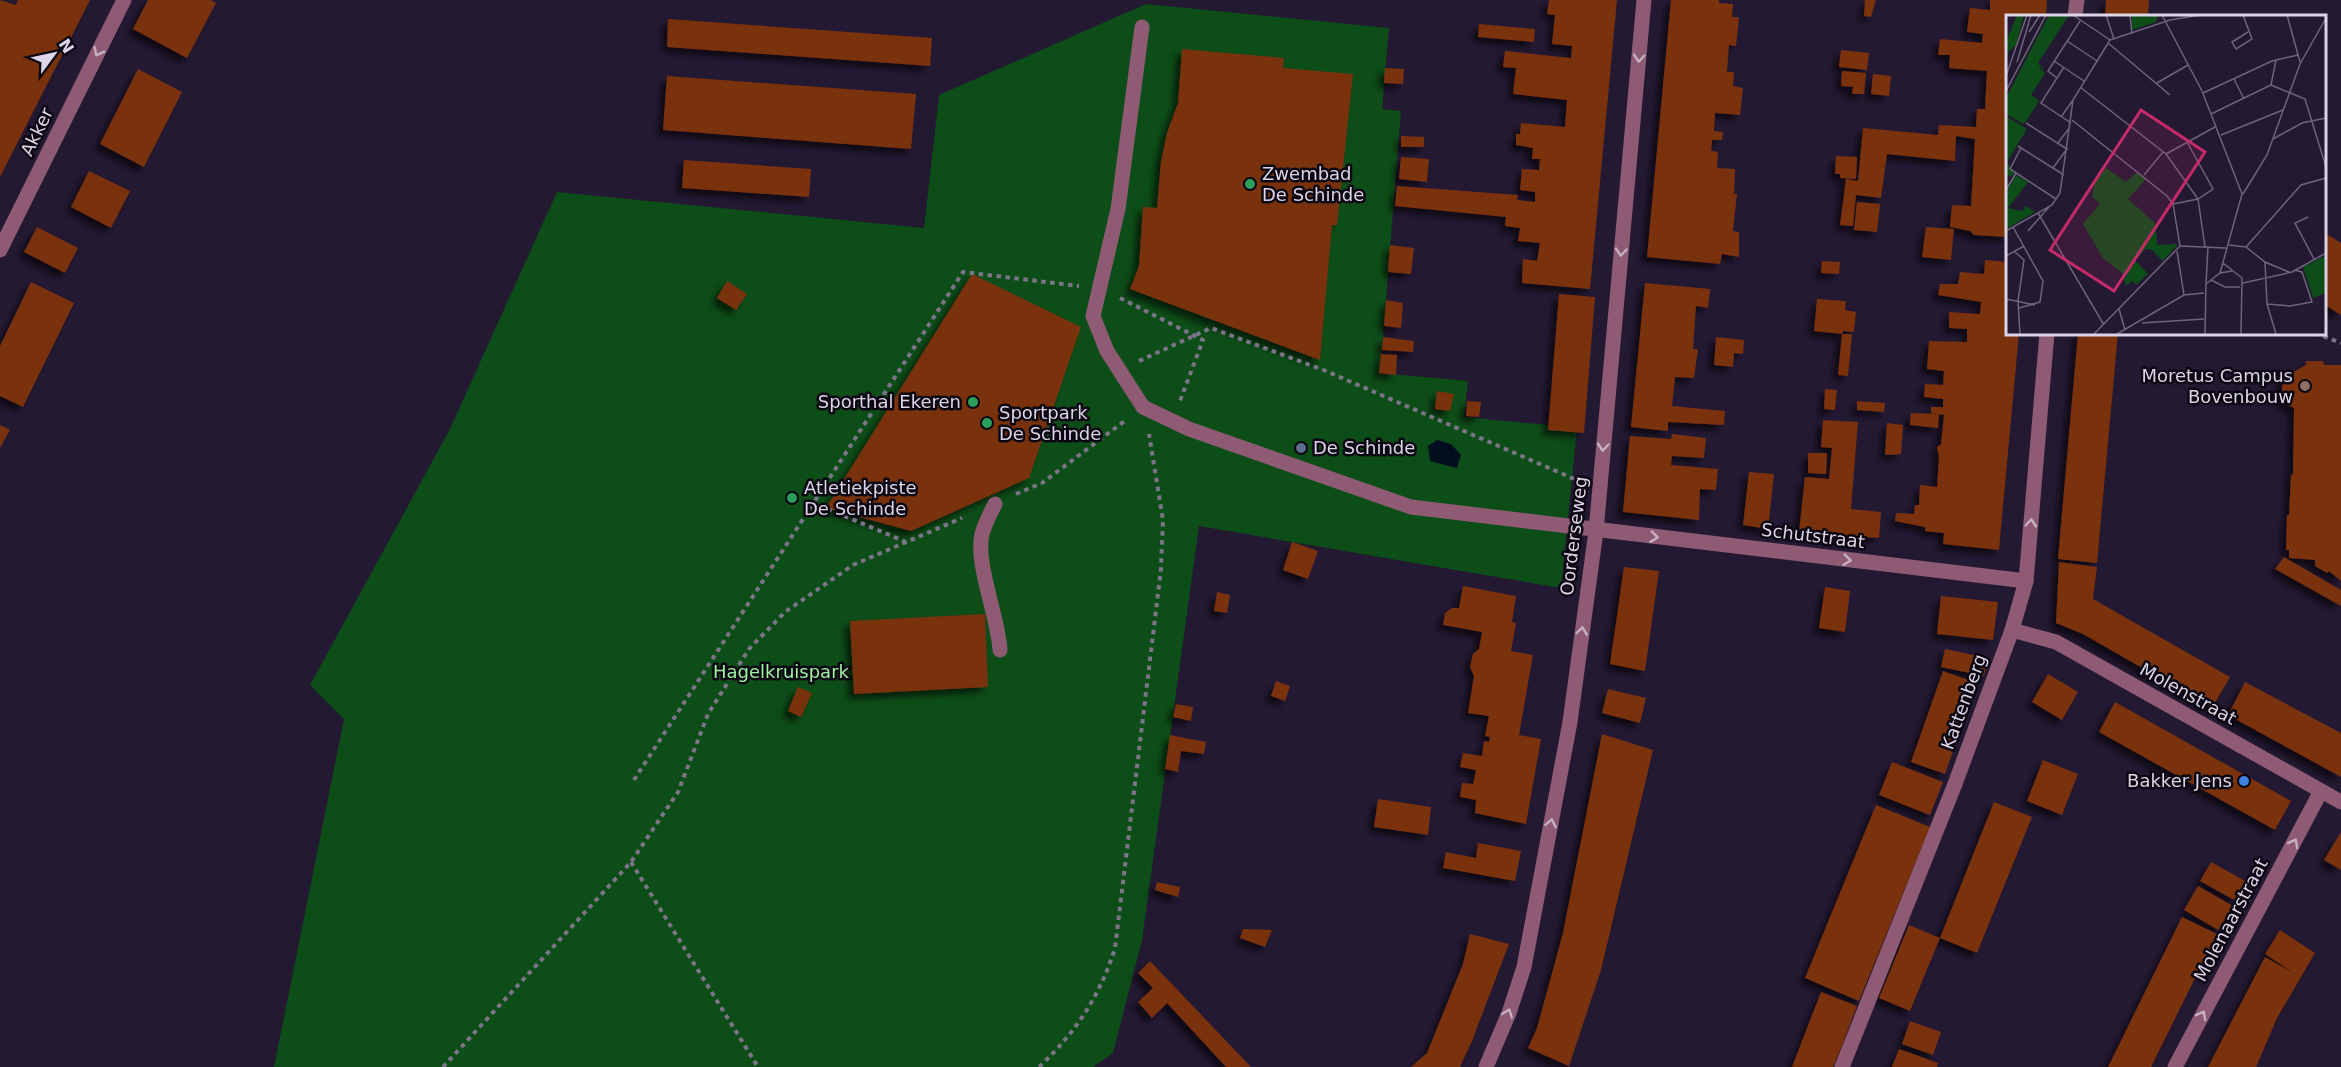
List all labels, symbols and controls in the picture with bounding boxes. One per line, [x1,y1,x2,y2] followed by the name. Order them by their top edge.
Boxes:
[2006,15,2326,334] inset map
[24,24,84,84] north arrow
[55,35,78,57] text: N
[94,46,106,57] one-way arrow
[1632,54,1645,63] one-way arrow
[16,104,57,159] street label: Akker
[1262,163,1364,205] place label: Zwembad De Schinde
[1243,177,1257,191] marker: Zwembad De Schinde
[1615,248,1628,257] one-way arrow
[2141,365,2293,407] place label: Moretus Campus Bovenbouw
[2298,379,2312,393] marker: Moretus Campus Bovenbouw
[818,391,961,412] place label: Sporthal Ekeren
[966,395,980,409] marker: Sporthal Ekeren
[999,402,1101,444] place label: Sportpark De Schinde
[980,416,994,430] marker: Sportpark De Schinde
[1313,437,1415,458] place label: De Schinde
[1294,441,1308,455] marker: De Schinde
[1597,442,1610,451] one-way arrow
[1556,475,1591,597] street label: Oorderseweg
[804,477,917,519] place label: Atletiekpiste De Schinde
[785,491,799,505] marker: Atletiekpiste De Schinde
[2024,518,2037,527] one-way arrow
[1760,519,1866,552] street label: Schutstraat
[1649,530,1658,543] one-way arrow
[1843,553,1852,566] one-way arrow
[1575,626,1587,635] one-way arrow
[1937,651,1991,752] street label: Kattenberg
[2136,658,2240,729] street label: Molenstraat
[713,661,850,682] park label: Hagelkruispark
[2127,770,2232,791] place label: Bakker Jens
[2237,774,2251,788] marker: Bakker Jens
[1544,819,1557,829] one-way arrow
[2287,839,2298,849] one-way arrow
[2189,855,2272,985] street label: Molenaarstraat
[1501,1008,1514,1019] one-way arrow
[2195,1011,2206,1022] one-way arrow

